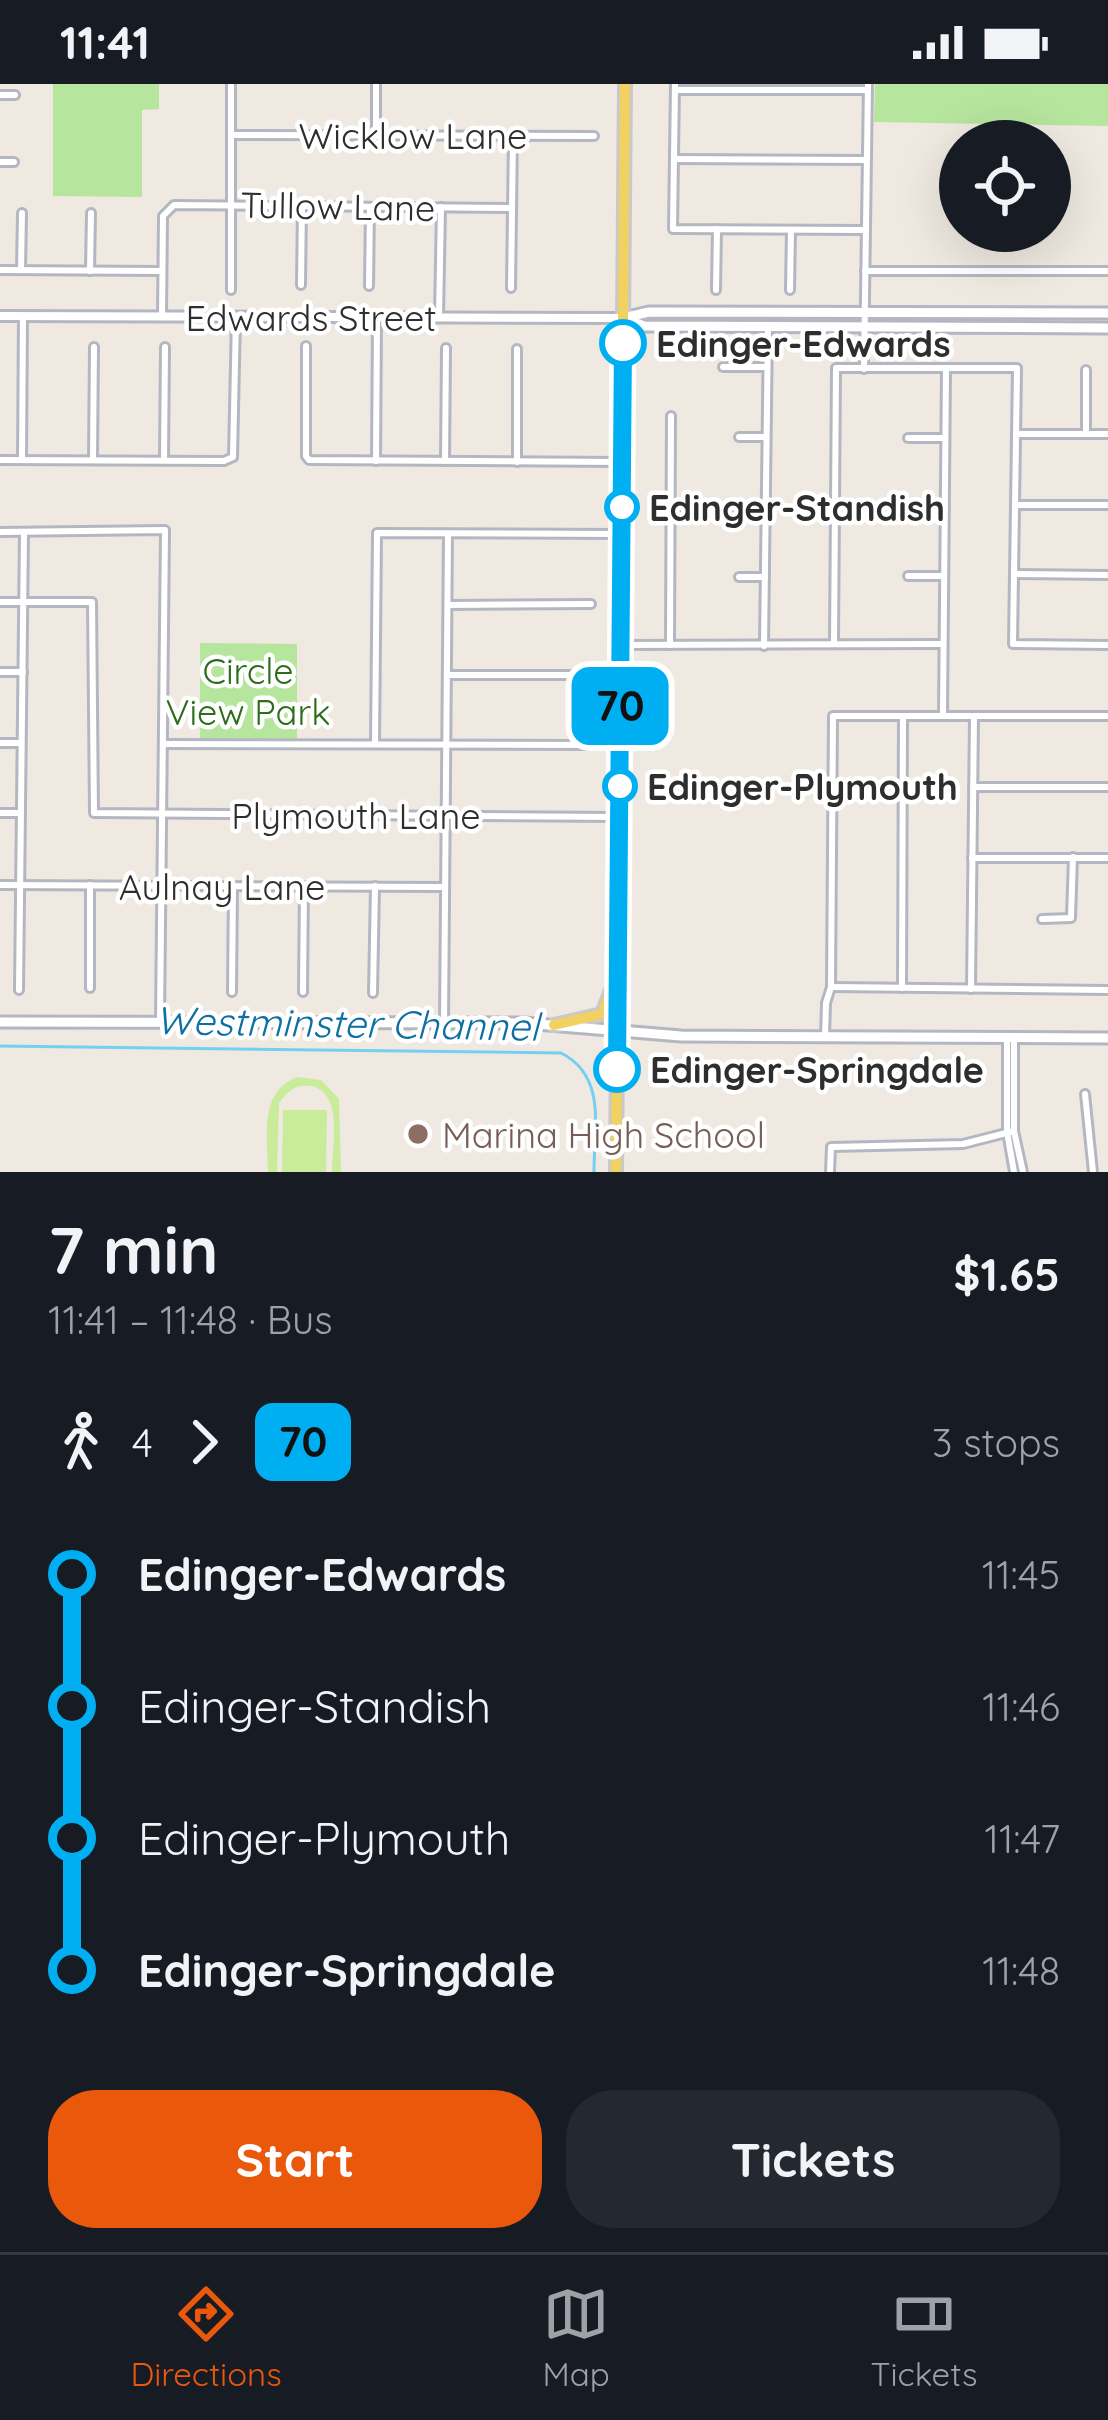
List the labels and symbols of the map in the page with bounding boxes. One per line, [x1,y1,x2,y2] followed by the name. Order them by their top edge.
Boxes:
[299,113,527,158] street label: Wicklow Lane
[240,182,436,230] street label: Tullow Lane
[185,295,437,340] street label: Edwards Street
[601,321,645,365] marker: Edinger-Edwards
[656,321,951,366] place label: Edinger-Edwards
[649,485,945,530] place label: Edinger-Standish
[606,491,638,523] marker: Edinger-Standish
[165,648,331,734] park label: Circle View Park
[566,667,674,745] line badge: 70
[647,764,958,809] place label: Edinger-Plymouth
[604,770,636,802] marker: Edinger-Plymouth
[231,793,481,838] street label: Plymouth Lane
[119,864,325,909] street label: Aulnay Lane
[155,995,543,1051] water label: Westminster Channel
[595,1047,639,1091] marker: Edinger-Springdale
[650,1047,984,1092] place label: Edinger-Springdale
[442,1112,765,1157] place label: Marina High School
[405,1121,431,1147] marker: Marina High School

